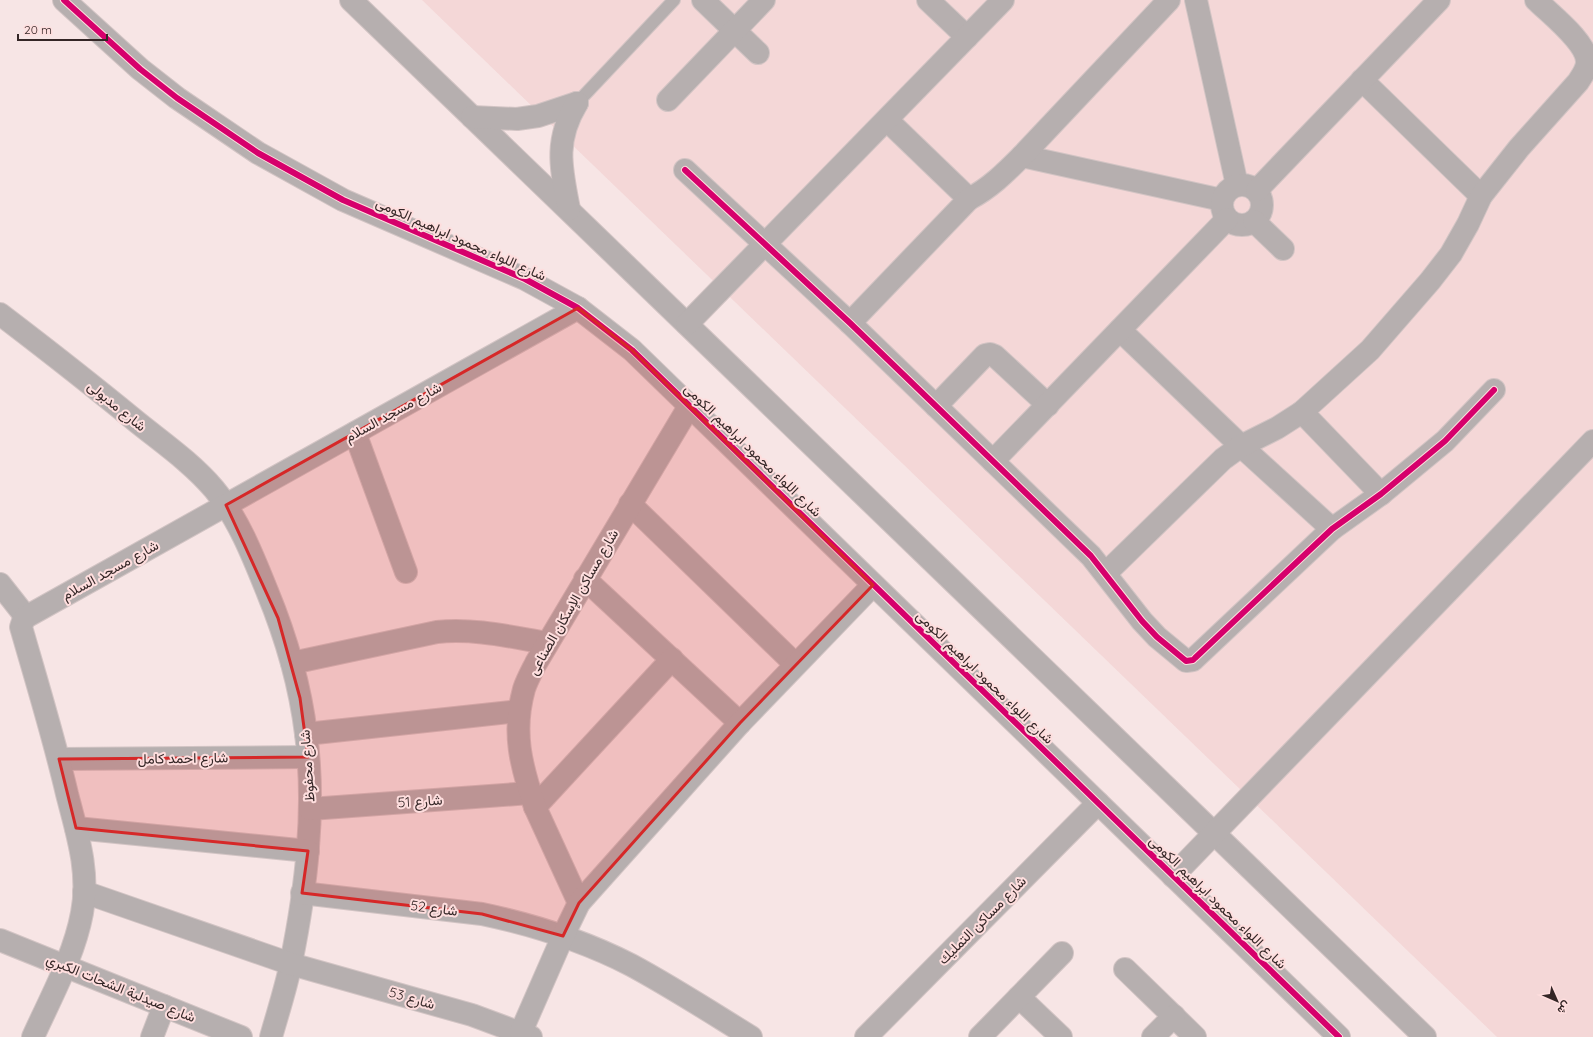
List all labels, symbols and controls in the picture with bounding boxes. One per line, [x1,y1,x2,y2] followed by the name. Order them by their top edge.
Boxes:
[18,16,107,42] scale bar
[24,22,52,37] text: 20 m
[372,193,549,287] street label: شارع اللواء محمود ابراهيم الكومى
[83,377,150,437] street label: شارع مدبولى
[341,378,446,448] street label: شارع مسجد السلام
[679,379,826,522] street label: شارع اللواء محمود ابراهيم الكومى
[524,526,624,679] street label: شارع مساكن الإسكان الصناعى
[58,536,163,606] street label: شارع مسجد السلام
[911,606,1058,749] street label: شارع اللواء محمود ابراهيم الكومى
[295,729,321,803] street label: شارع محفوظ
[138,748,228,770] street label: شارع احمد كامل
[397,790,443,814] street label: شارع 51
[1144,831,1291,974] street label: شارع اللواء محمود ابراهيم الكومى
[934,872,1031,969] street label: شارع مساكن التمليك
[409,896,459,922] street label: شارع 52
[43,950,198,1029] street label: شارع صيدلية الشحات الكبري
[1537,981,1577,1021] north arrow
[386,983,437,1015] street label: شارع 53
[1554,998,1574,1018] text: ش

